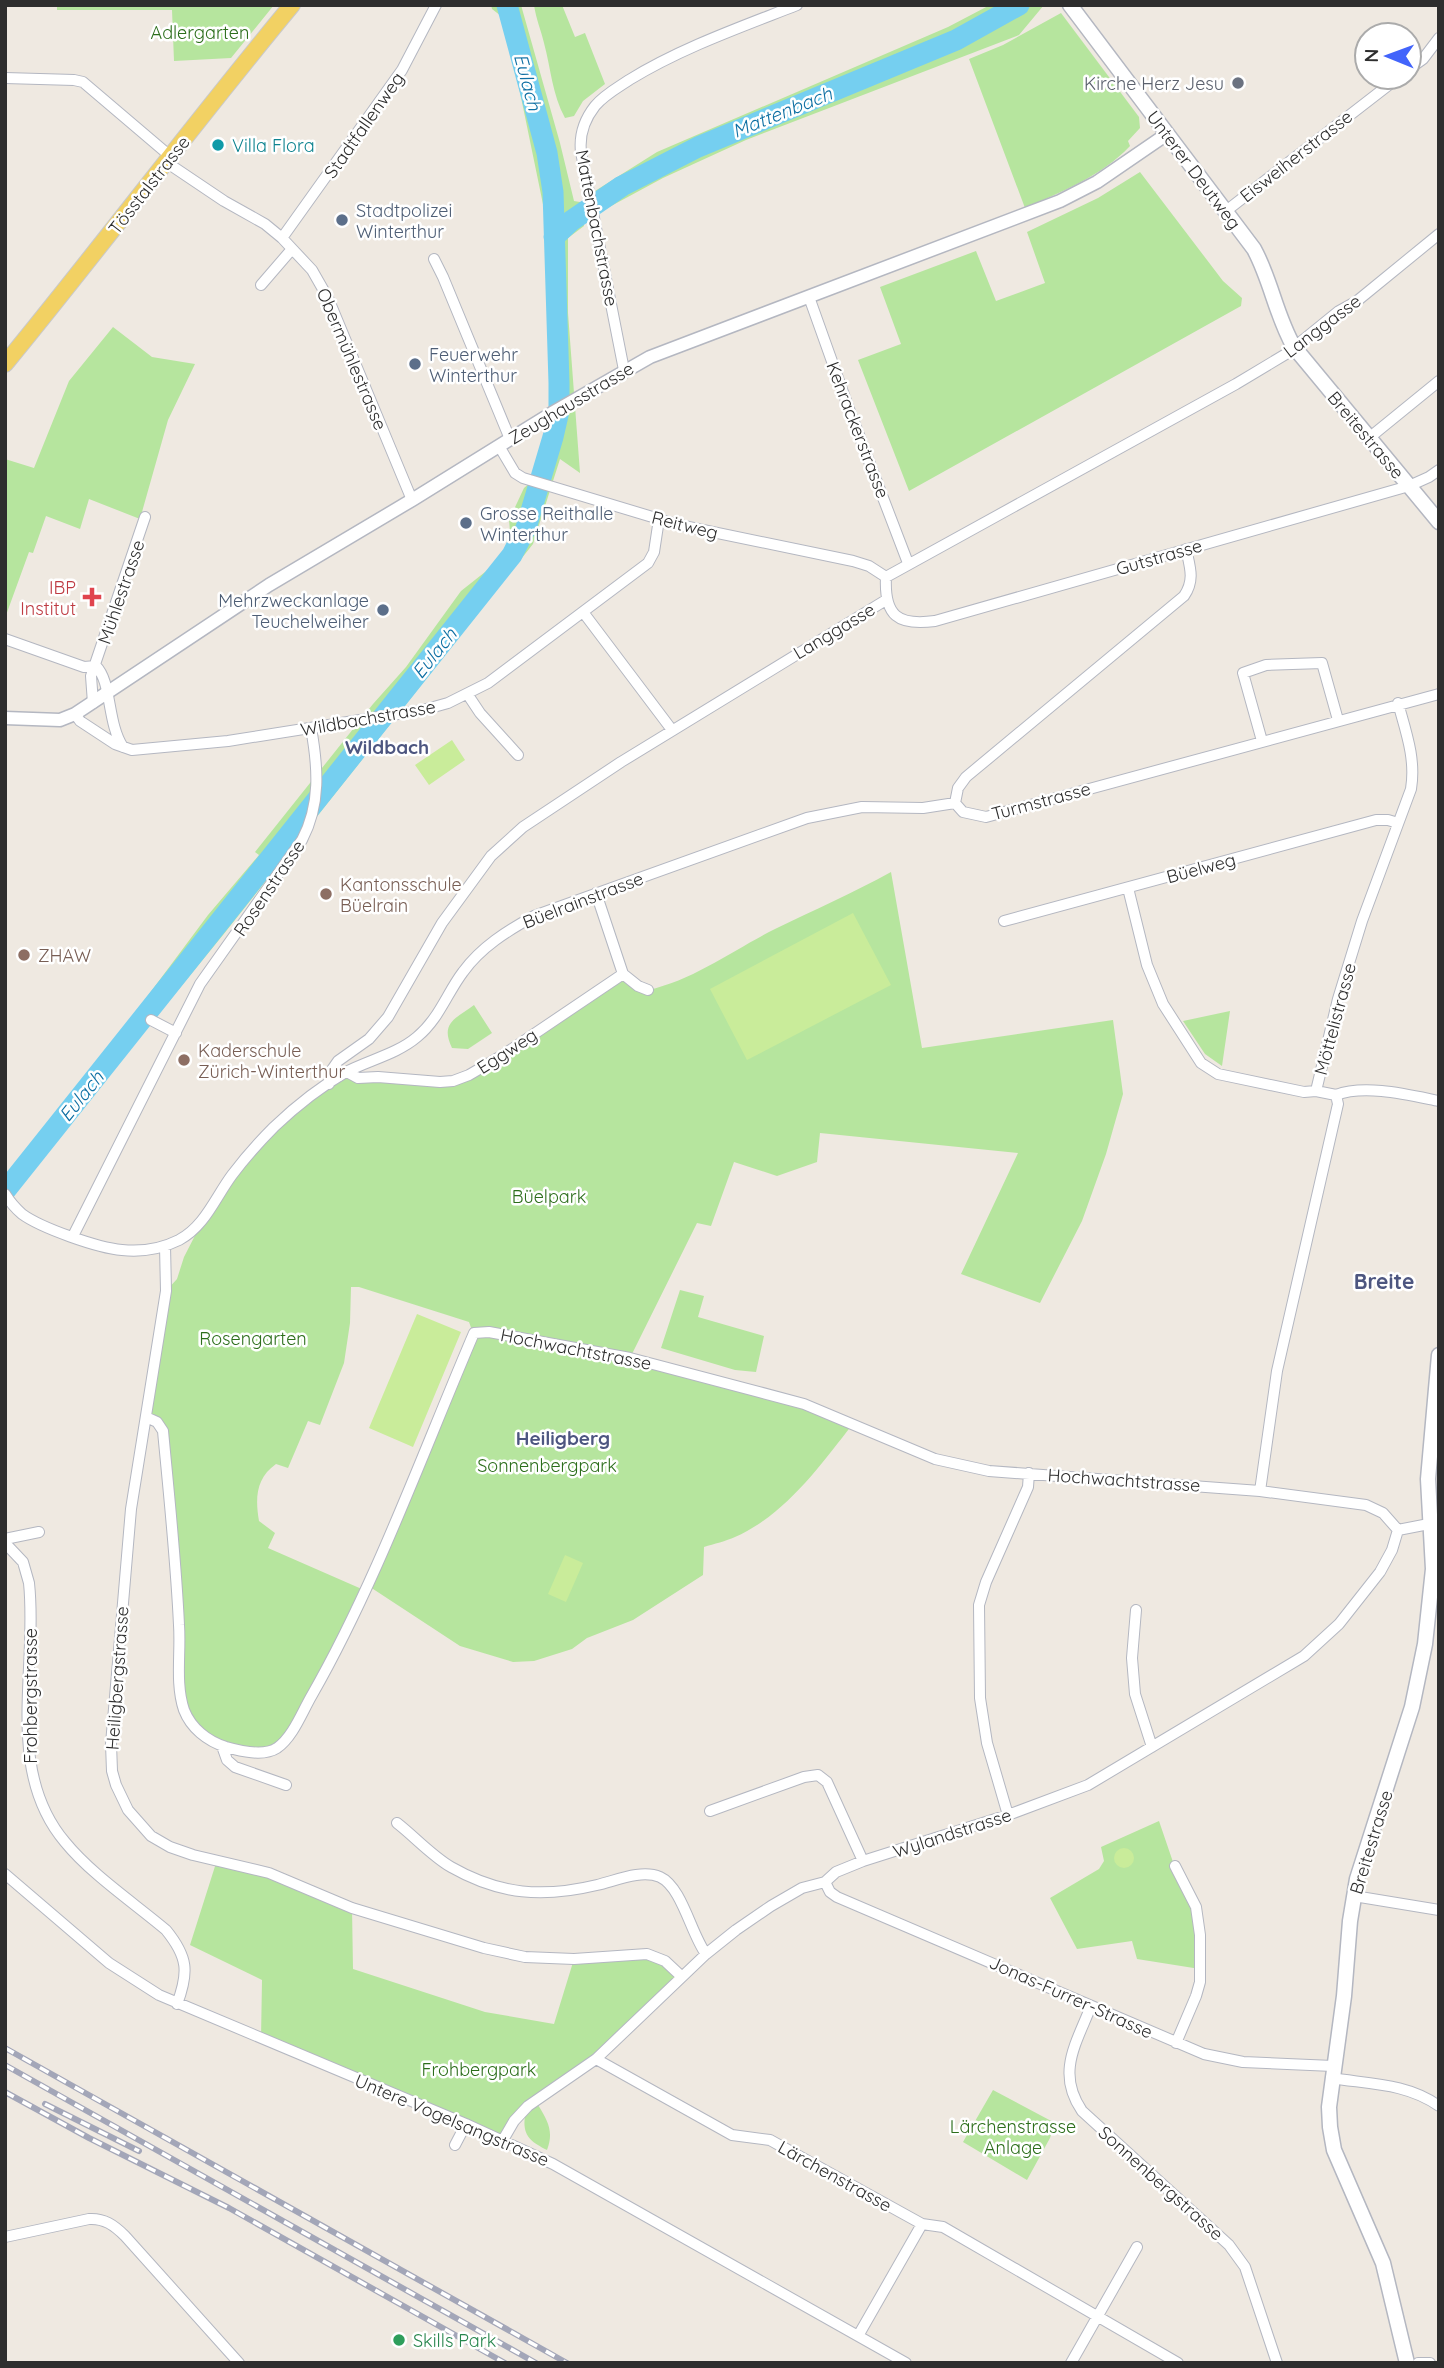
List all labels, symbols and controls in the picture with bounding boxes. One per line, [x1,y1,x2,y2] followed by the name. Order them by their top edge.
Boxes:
[151,21,249,44] park label: Adlergarten
[1353,21,1423,91] north arrow
[1359,49,1383,63] text: N
[509,51,547,114] water label: Eulach
[319,67,409,183] street label: Stadtfallenweg
[1084,72,1224,95] place label: Kirche Herz Jesu
[1230,75,1246,91] marker: Kirche Herz Jesu
[729,81,836,143] water label: Mattenbach
[1235,105,1357,207] street label: Eisweiherstrasse
[1142,106,1246,234] street label: Unterer Deutweg
[103,131,195,239] street label: Tösstalstrasse
[232,134,315,157] place label: Villa Flora
[210,137,226,153] marker: Villa Flora
[571,148,623,308] street label: Mattenbachstrasse
[356,199,452,243] place label: Stadtpolizei Winterthur
[334,212,350,228] marker: Stadtpolizei Winterthur
[312,285,392,433] street label: Obermühlestrasse
[1279,289,1365,363] street label: Langgasse
[429,343,518,387] place label: Feuerwehr Winterthur
[407,356,423,372] marker: Feuerwehr Winterthur
[504,357,638,449] street label: Zeughausstrasse
[821,358,895,502] street label: Kehrackerstrasse
[1323,386,1409,484] street label: Breitestrasse
[480,502,613,546] place label: Grosse Reithalle Winterthur
[649,506,721,544] street label: Reitweg
[458,515,474,531] marker: Grosse Reithalle Winterthur
[1113,534,1205,580] street label: Gutstrasse
[92,537,150,647] street label: Mühlestrasse
[20,576,76,620] place label: IBP Institut
[82,587,102,607] marker: IBP Institut
[218,589,369,633] place label: Mehrzweckanlage Teuchelweiher
[789,598,879,664] street label: Langgasse
[375,602,391,618] marker: Mehrzweckanlage Teuchelweiher
[406,622,462,683] water label: Eulach
[299,695,437,741] street label: Wildbachstrasse
[345,735,429,759] district label: Wildbach
[989,777,1093,825] street label: Turmstrasse
[228,836,310,940] street label: Rosenstrasse
[1164,848,1238,888] street label: Büelweg
[519,866,647,934] street label: Büelrainstrasse
[340,873,462,917] place label: Kantonsschule Büelrain
[318,886,334,902] marker: Kantonsschule Büelrain
[38,944,91,967] place label: ZHAW
[16,947,32,963] marker: ZHAW
[1309,960,1361,1078] street label: Möttelistrasse
[472,1023,542,1079] street label: Eggweg
[198,1039,345,1083] place label: Kaderschule Zürich-Winterthur
[176,1052,192,1068] marker: Kaderschule Zürich-Winterthur
[53,1065,109,1126] water label: Eulach
[512,1185,586,1208] park label: Büelpark
[1354,1268,1414,1294] district label: Breite
[499,1323,653,1375] street label: Hochwachtstrasse
[199,1327,307,1350] park label: Rosengarten
[516,1426,610,1450] district label: Heiligberg
[477,1454,617,1477] park label: Sonnenbergpark
[1047,1463,1201,1497] street label: Hochwachtstrasse
[100,1605,134,1751] street label: Heiligbergstrasse
[19,1628,42,1764] street label: Frohbergstrasse
[1344,1787,1398,1897] street label: Breitestrasse
[890,1803,1014,1863] street label: Wylandstrasse
[986,1951,1156,2043] street label: Jonas-Furrer-Strasse
[421,2058,537,2081] park label: Frohbergpark
[351,2069,553,2171] street label: Untere Vogelsangstrasse
[950,2115,1076,2159] park label: Lärchenstrasse Anlage
[1094,2121,1228,2245] street label: Sonnenbergstrasse
[774,2135,896,2217] street label: Lärchenstrasse
[413,2329,496,2352] place label: Skills Park
[391,2332,407,2348] marker: Skills Park

